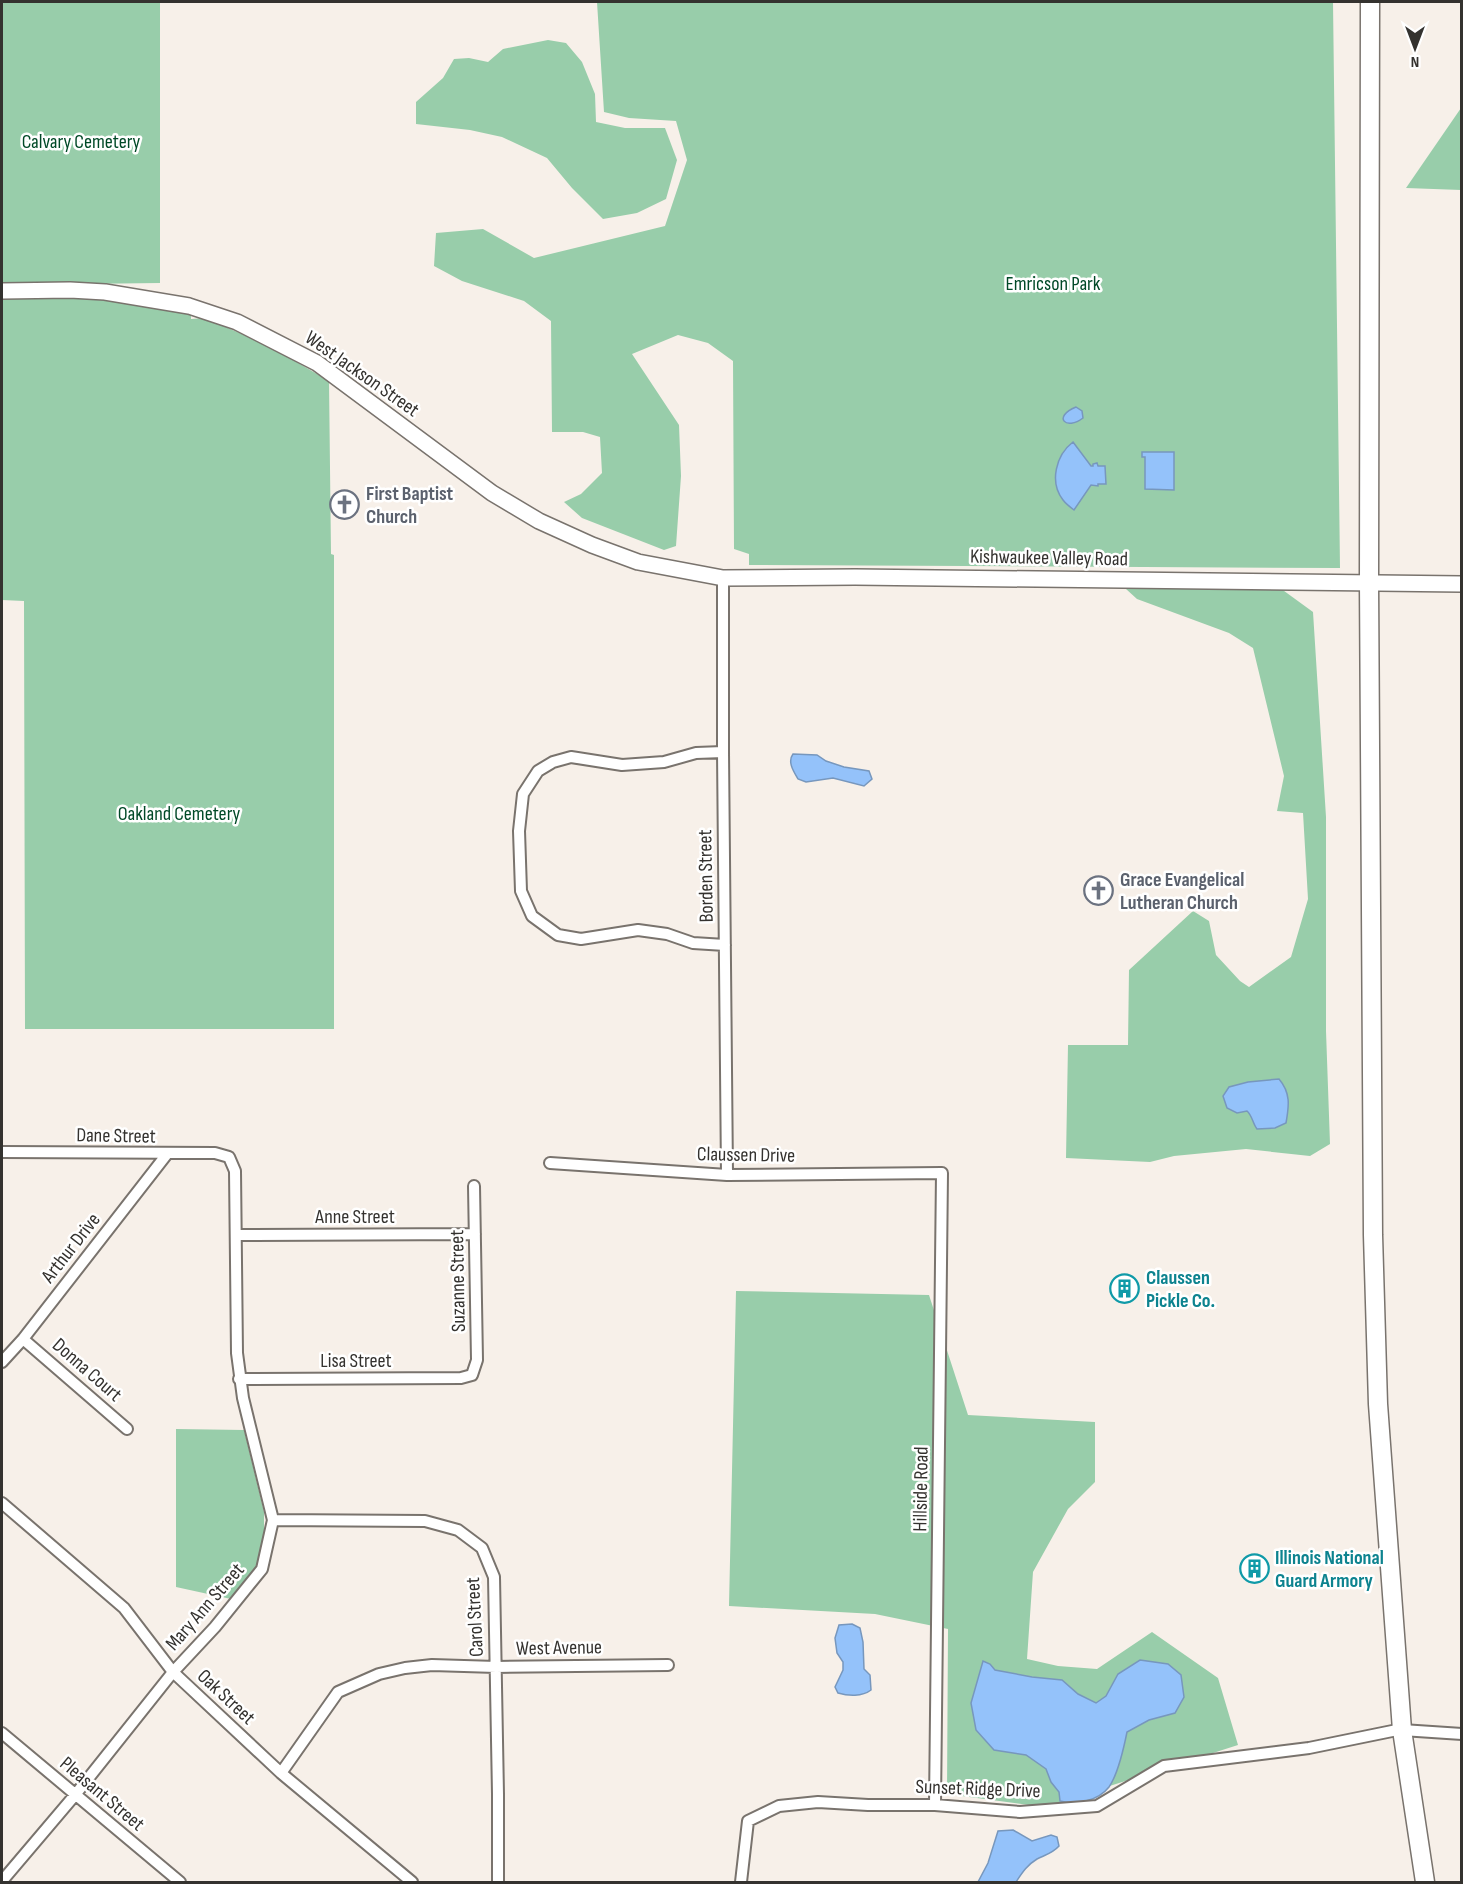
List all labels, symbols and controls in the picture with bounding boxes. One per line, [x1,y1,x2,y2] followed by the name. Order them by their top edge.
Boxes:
[1385,18,1445,78] north arrow
[1411,52,1419,71] text: N
[22,130,141,154] park label: Calvary Cemetery
[1005,272,1101,296] park label: Emricson Park
[300,326,424,422] street label: West Jackson Street
[366,482,454,529] place label: First Baptist Church
[329,489,361,521] church icon: First Baptist Church
[970,545,1128,571] street label: Kishwaukee Valley Road
[118,802,241,826] park label: Oakland Cemetery
[693,829,719,923] street label: Borden Street
[1120,868,1244,915] place label: Grace Evangelical Lutheran Church
[1083,875,1115,907] church icon: Grace Evangelical Lutheran Church
[76,1123,156,1149] street label: Dane Street
[697,1142,795,1168] street label: Claussen Drive
[314,1205,395,1229] street label: Anne Street
[36,1208,106,1288] street label: Arthur Drive
[445,1230,471,1332] street label: Suzanne Street
[1146,1266,1215,1313] place label: Claussen Pickle Co.
[1109,1273,1141,1305] building icon: Claussen Pickle Co.
[47,1333,127,1407] street label: Donna Court
[320,1349,392,1373] street label: Lisa Street
[908,1446,934,1532] street label: Hillside Road
[1275,1546,1384,1593] place label: Illinois National Guard Armory
[1238,1553,1270,1585] building icon: Illinois National Guard Armory
[161,1558,249,1656] street label: Mary Ann Street
[461,1576,489,1658] street label: Carol Street
[516,1635,602,1661] street label: West Avenue
[192,1664,260,1730] street label: Oak Street
[55,1752,149,1836] street label: Pleasant Street
[915,1775,1041,1803] street label: Sunset Ridge Drive

